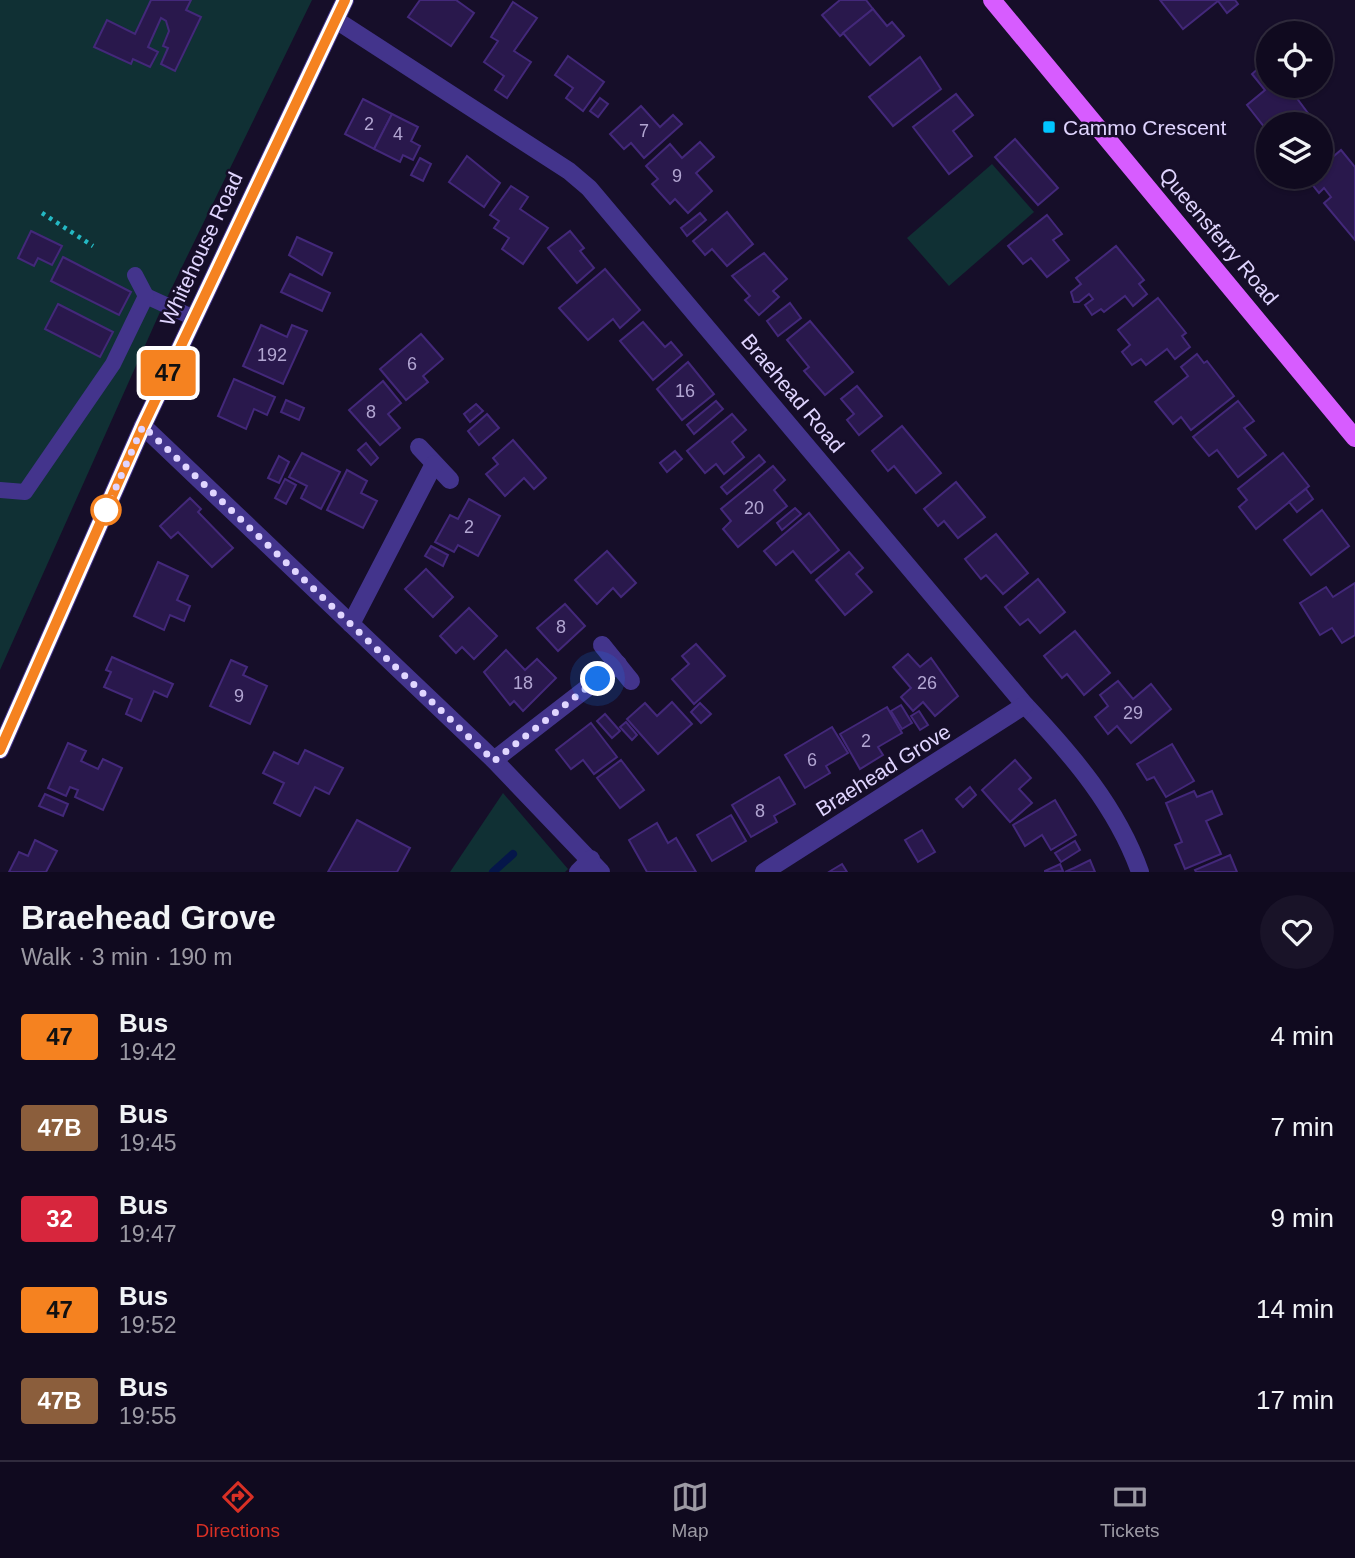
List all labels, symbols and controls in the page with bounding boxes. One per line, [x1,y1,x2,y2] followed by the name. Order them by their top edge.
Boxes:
[1256,21,1333,189] map controls
[1256,21,1333,98] button: locate
[1256,112,1333,189] button: layers
[364,114,374,134] house number: 2
[1063,116,1227,139] place label: Cammo Crescent
[1041,119,1057,135] marker: Cammo Crescent
[639,121,649,141] house number: 7
[393,124,403,144] house number: 4
[1155,163,1283,309] street label: Queensferry Road
[672,166,682,186] house number: 9
[155,168,247,330] street label: Whitehouse Road
[737,329,849,457] street label: Braehead Road
[257,345,287,365] house number: 192
[136,350,200,396] line badge: 47
[407,354,417,374] house number: 6
[155,359,181,386] text: 47
[675,381,695,401] house number: 16
[366,402,376,422] house number: 8
[91,495,121,525] unlabelled marker
[744,498,764,518] house number: 20
[464,517,474,537] house number: 2
[556,617,566,637] house number: 8
[580,661,615,696] your location
[513,673,533,693] house number: 18
[917,673,937,693] house number: 26
[234,686,244,706] house number: 9
[1123,703,1143,723] house number: 29
[812,719,954,821] street label: Braehead Grove
[861,731,871,751] house number: 2
[807,750,817,770] house number: 6
[755,801,765,821] house number: 8
[1260,895,1334,969] button: heart
[21,899,276,936] text: Braehead Grove
[21,944,232,970] text: Walk · 3 min · 190 m
[119,1008,168,1038] text: Bus
[1270,1021,1334,1051] text: 4 min
[46,1023,73,1050] text: 47
[119,1039,177,1065] text: 19:42
[119,1099,168,1129] text: Bus
[1270,1112,1334,1142] text: 7 min
[37,1114,82,1141] text: 47B
[119,1130,177,1156] text: 19:45
[119,1190,168,1220] text: Bus
[1270,1203,1334,1233] text: 9 min
[46,1205,73,1232] text: 32
[119,1221,177,1247] text: 19:47
[119,1281,168,1311] text: Bus
[1256,1294,1334,1324] text: 14 min
[46,1296,73,1323] text: 47
[119,1312,177,1338] text: 19:52
[119,1372,168,1402] text: Bus
[1256,1385,1334,1415] text: 17 min
[37,1387,82,1414] text: 47B
[119,1403,177,1429] text: 19:55
[196,1478,280,1542] tab: Directions
[671,1478,709,1542] tab: Map
[1100,1478,1159,1542] tab: Tickets

